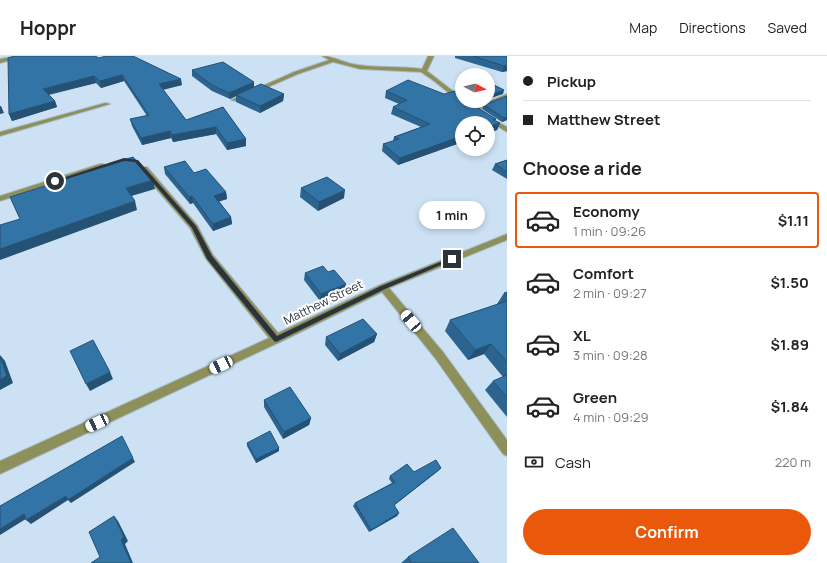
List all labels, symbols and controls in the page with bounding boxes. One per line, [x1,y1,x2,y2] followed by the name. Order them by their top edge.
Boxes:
[20,15,76,41] text: Hoppr
[629,18,657,37] text: Map
[679,18,746,37] text: Directions
[768,18,807,37] text: Saved
[455,68,495,108] north arrow
[455,68,495,156] map controls
[547,71,596,92] text: Pickup
[547,109,660,130] text: Matthew Street
[455,116,495,156] button: locate
[523,156,642,180] text: Choose a ride
[46,172,64,190] route start
[419,201,485,229] callout: 1 min
[573,201,640,222] text: Economy
[525,202,561,238] icon: car
[436,206,468,224] text: 1 min
[778,210,809,231] text: $1.11
[573,222,646,240] text: 1 min · 09:26
[443,250,461,268] route end
[573,263,634,284] text: Comfort
[525,264,561,300] icon: car
[770,272,809,293] text: $1.50
[280,275,366,329] street label: Matthew Street
[573,284,647,302] text: 2 min · 09:27
[399,308,423,334] car
[573,325,591,346] text: XL
[525,326,561,362] icon: car
[771,334,809,355] text: $1.89
[573,346,648,364] text: 3 min · 09:28
[208,354,234,376] car
[573,387,617,408] text: Green
[525,388,561,424] icon: car
[771,396,809,417] text: $1.84
[573,408,649,426] text: 4 min · 09:29
[84,412,110,434] car
[523,451,545,473] icon: cash
[555,452,591,473] text: Cash
[775,453,811,471] text: 220 m
[523,509,811,555] button: Confirm

